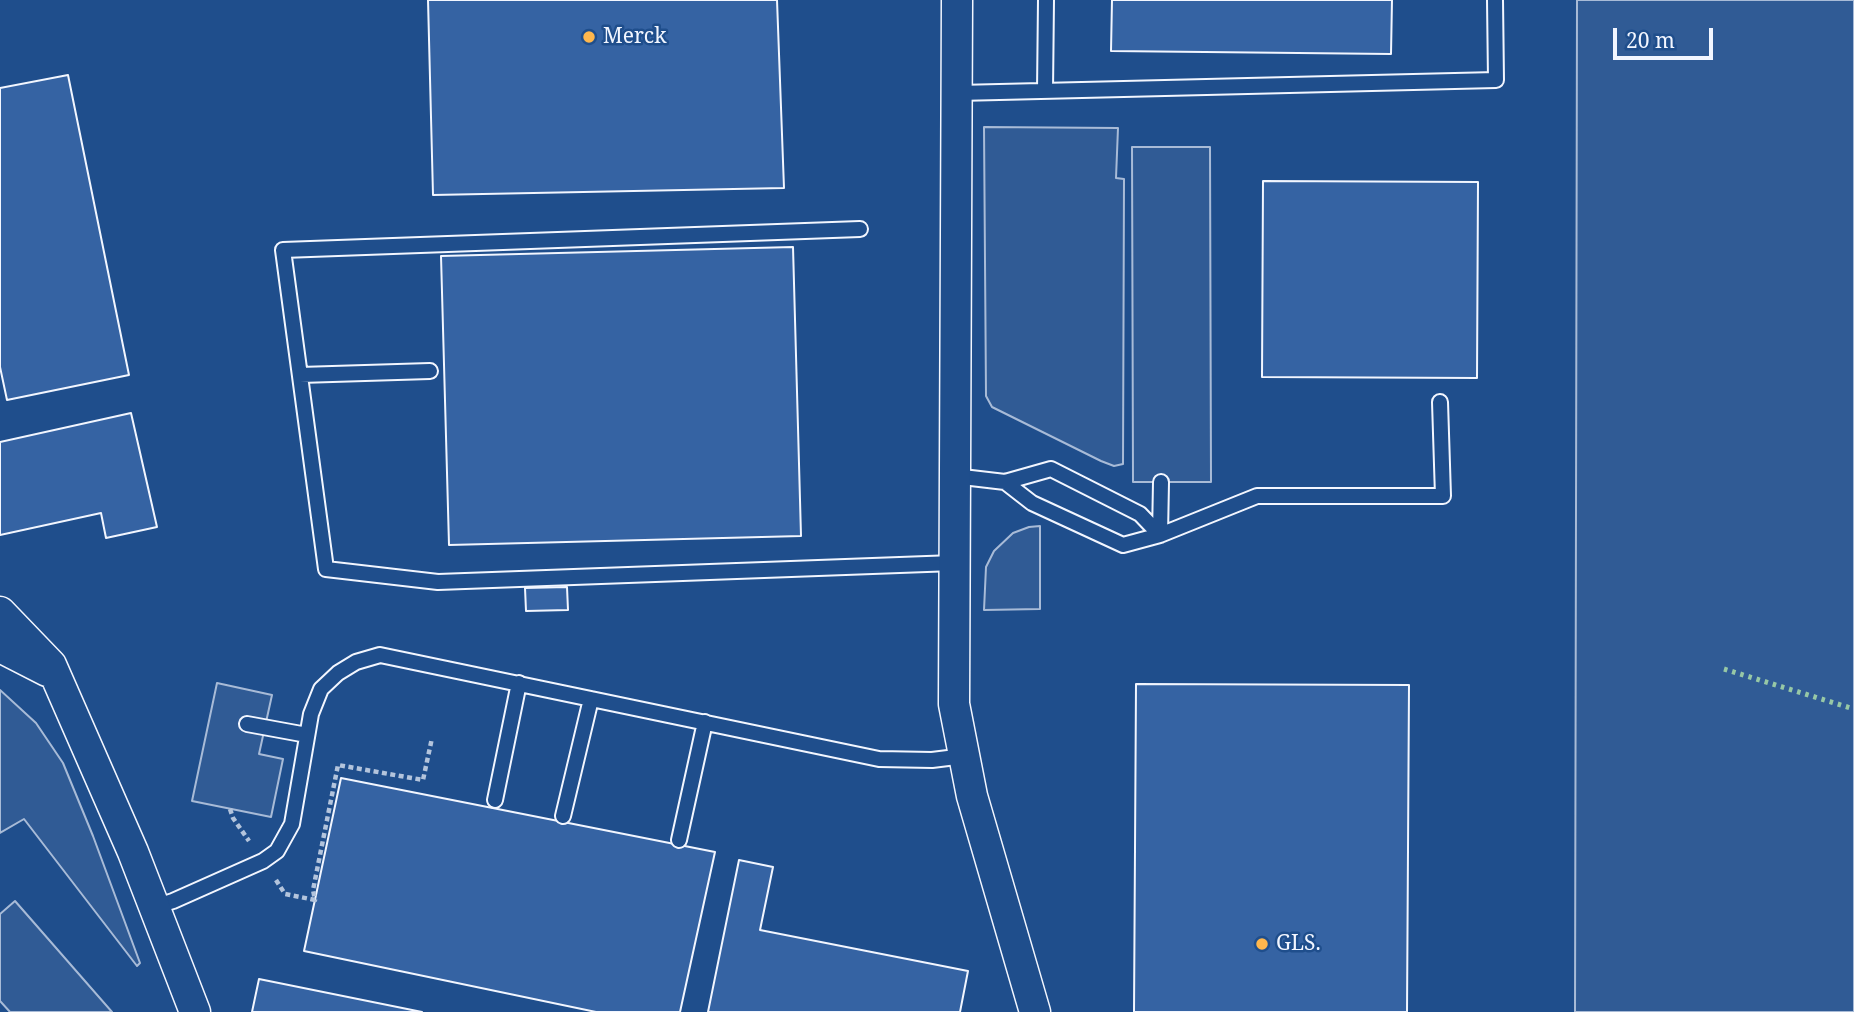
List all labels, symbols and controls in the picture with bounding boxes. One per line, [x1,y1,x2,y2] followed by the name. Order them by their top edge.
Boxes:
[1616,14,1716,58] scale bar
[603,24,666,50] place label: Merck
[1626,26,1675,54] text: 20 m
[581,29,597,45] marker: Merck
[1276,931,1321,957] place label: GLS.
[1254,936,1270,952] marker: GLS.

